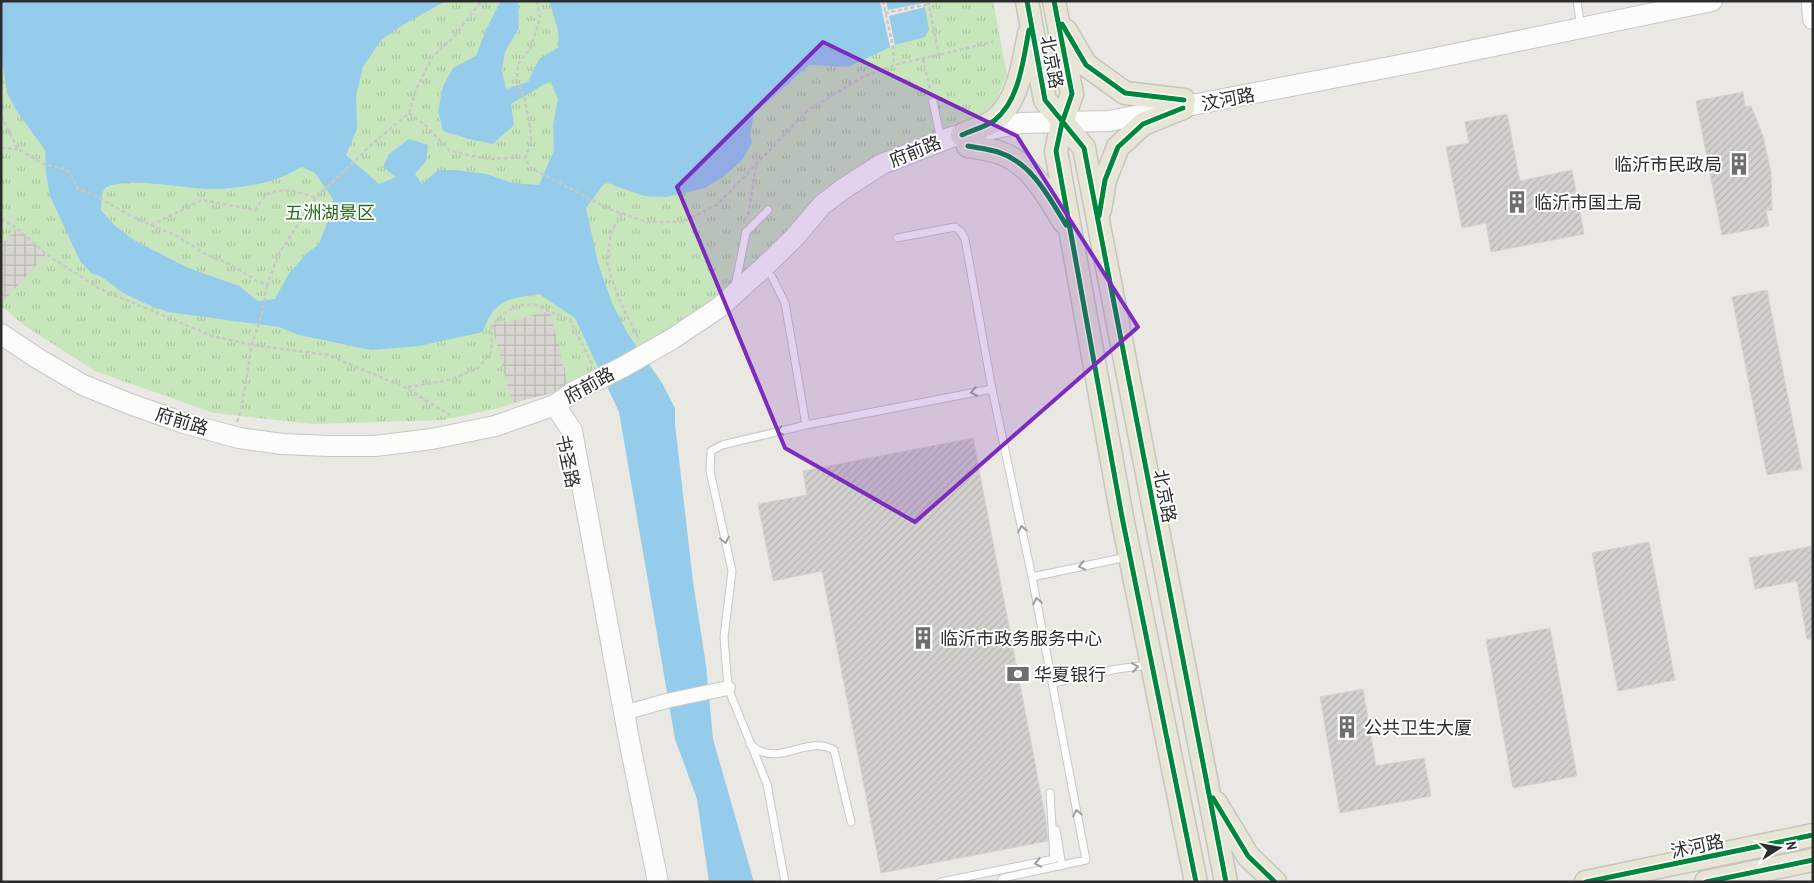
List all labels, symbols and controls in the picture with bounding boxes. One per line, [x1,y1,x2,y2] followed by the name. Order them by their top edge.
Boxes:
[1035,33,1069,91] street label: 北京路
[1199,82,1257,116] street label: 汶河路
[885,129,945,173] street label: 府前路
[1726,151,1752,177] building icon: 临沂市民政局
[1614,152,1722,177] place label: 临沂市民政局
[1504,189,1530,215] building icon: 临沂市国土局
[1534,190,1642,215] place label: 临沂市国土局
[285,200,375,225] park label: 五洲湖景区
[559,361,619,409] street label: 府前路
[969,386,978,397] one-way arrow
[153,401,211,441] street label: 府前路
[776,425,785,436] one-way arrow
[550,432,586,490] street label: 书圣路
[1148,467,1182,525] street label: 北京路
[1017,525,1027,534] one-way arrow
[719,535,730,544] one-way arrow
[1078,560,1087,571] one-way arrow
[1032,597,1042,606] one-way arrow
[910,625,936,651] building icon: 临沂市政务服务中心
[940,626,1102,651] place label: 临沂市政务服务中心
[1005,661,1031,687] bank icon: 华夏银行
[1034,662,1106,687] place label: 华夏银行
[1131,662,1139,673] one-way arrow
[1334,714,1360,740] building icon: 公共卫生大厦
[1364,715,1472,740] place label: 公共卫生大厦
[1073,808,1083,817] one-way arrow
[1754,823,1804,873] north arrow
[1668,828,1726,864] street label: 沭河路
[1782,840,1801,851] text: N
[1033,857,1042,867] one-way arrow

